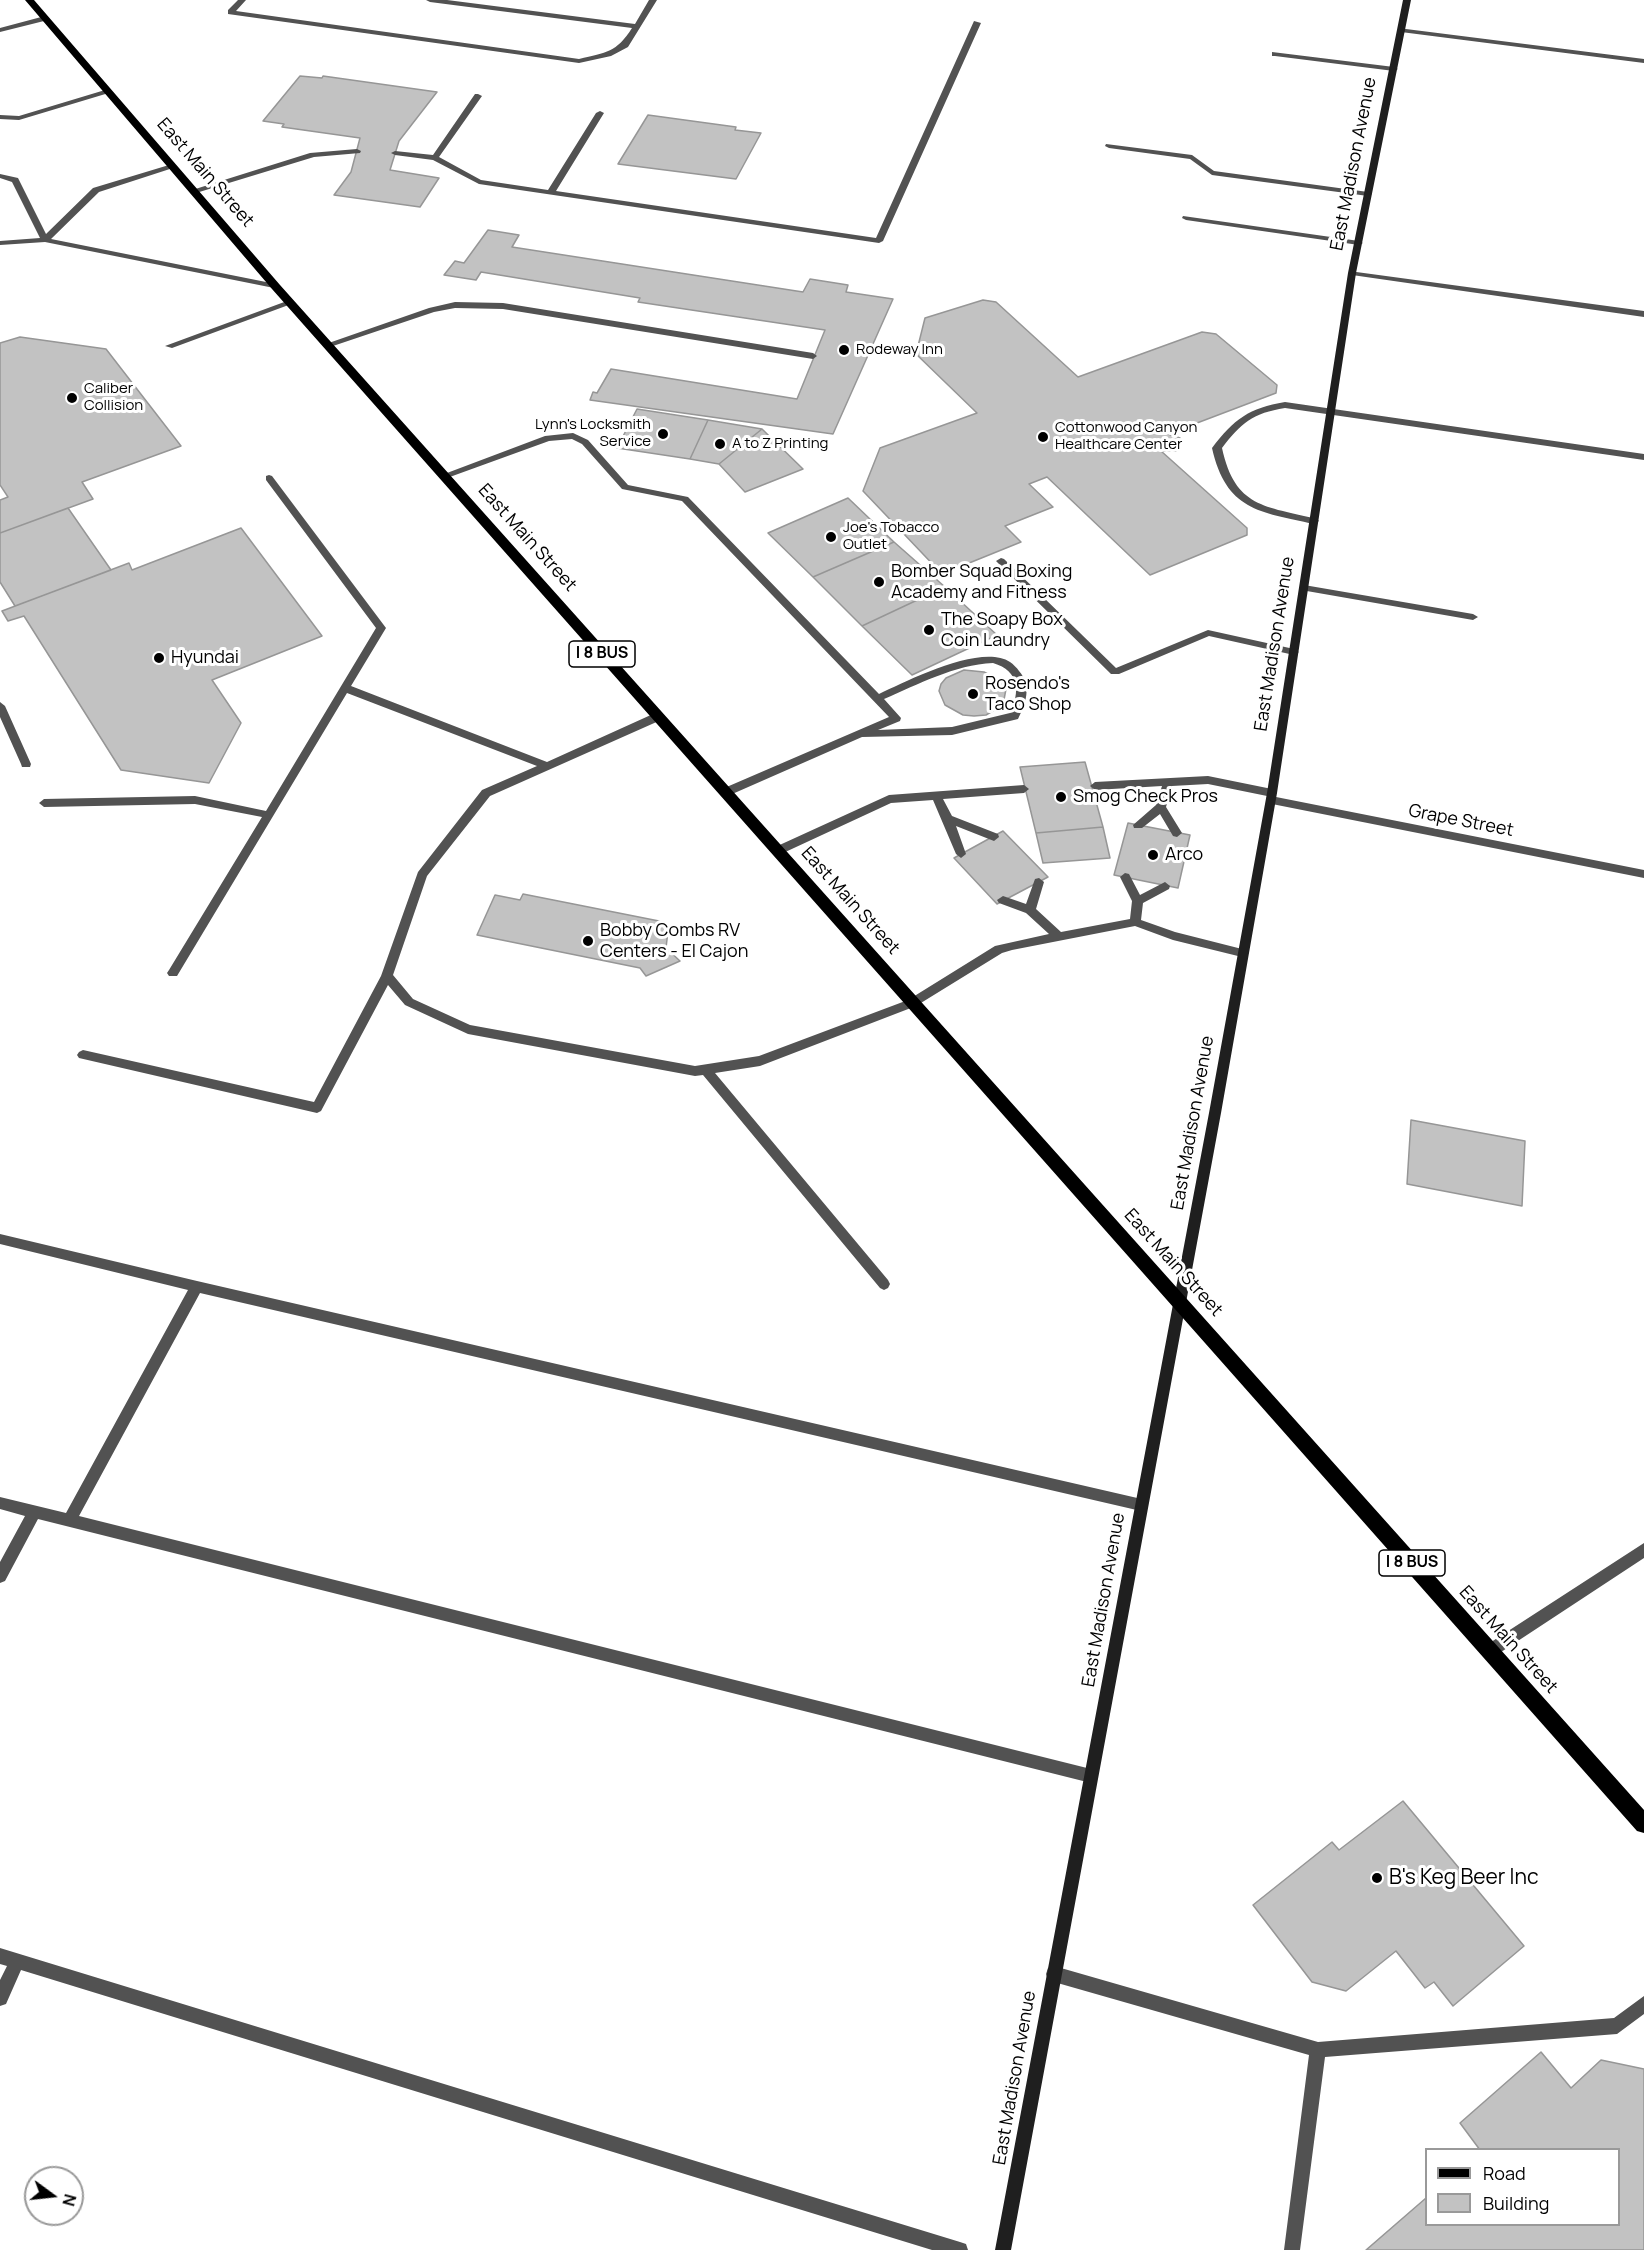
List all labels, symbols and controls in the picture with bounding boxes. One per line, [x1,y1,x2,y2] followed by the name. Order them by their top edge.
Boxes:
[1327,75,1381,253] street label: East Madison Avenue
[152,114,258,232] street label: East Main Street
[856,341,943,359] place label: Rodeway Inn
[837,343,851,357] marker: Rodeway Inn
[84,380,143,415] place label: Caliber Collision
[65,391,79,405] marker: Caliber Collision
[535,416,651,451] place label: Lynn's Locksmith Service
[1055,419,1197,454] place label: Cottonwood Canyon Healthcare Center
[656,427,670,441] marker: Lynn's Locksmith Service
[1036,430,1050,444] marker: Cottonwood Canyon Healthcare Center
[732,435,828,453] place label: A to Z Printing
[713,437,727,451] marker: A to Z Printing
[473,480,581,596] street label: East Main Street
[843,519,939,554] place label: Joe's Tobacco Outlet
[824,530,838,544] marker: Joe's Tobacco Outlet
[1251,555,1299,733] street label: East Madison Avenue
[891,561,1072,604] place label: Bomber Squad Boxing Academy and Fitness
[872,575,886,589] marker: Bomber Squad Boxing Academy and Fitness
[941,609,1063,652] place label: The Soapy Box Coin Laundry
[922,623,936,637] marker: The Soapy Box Coin Laundry
[569,641,635,667] road number: I 8 BUS
[171,647,239,669] place label: Hyundai
[152,651,166,665] marker: Hyundai
[985,673,1072,716] place label: Rosendo's Taco Shop
[966,687,980,701] marker: Rosendo's Taco Shop
[1073,786,1218,808] place label: Smog Check Pros
[1054,790,1068,804] marker: Smog Check Pros
[1407,800,1515,842] street label: Grape Street
[796,843,904,959] street label: East Main Street
[1165,844,1203,866] place label: Arco
[1146,848,1160,862] marker: Arco
[600,920,748,962] place label: Bobby Combs RV Centers - El Cajon
[581,934,595,948] marker: Bobby Combs RV Centers - El Cajon
[1167,1034,1219,1212] street label: East Madison Avenue
[1119,1205,1227,1321] street label: East Main Street
[1078,1511,1130,1689] street label: East Madison Avenue
[1379,1550,1445,1576] road number: I 8 BUS
[1454,1582,1562,1698] street label: East Main Street
[1389,1865,1539,1891] place label: B's Keg Beer Inc
[1370,1871,1384,1885] marker: B's Keg Beer Inc
[989,1989,1041,2167] street label: East Madison Avenue
[1425,2148,1620,2226] legend
[1483,2161,1526,2185] text: Road
[24,2166,84,2226] north arrow
[1483,2191,1549,2215] text: Building
[57,2192,82,2209] text: N

